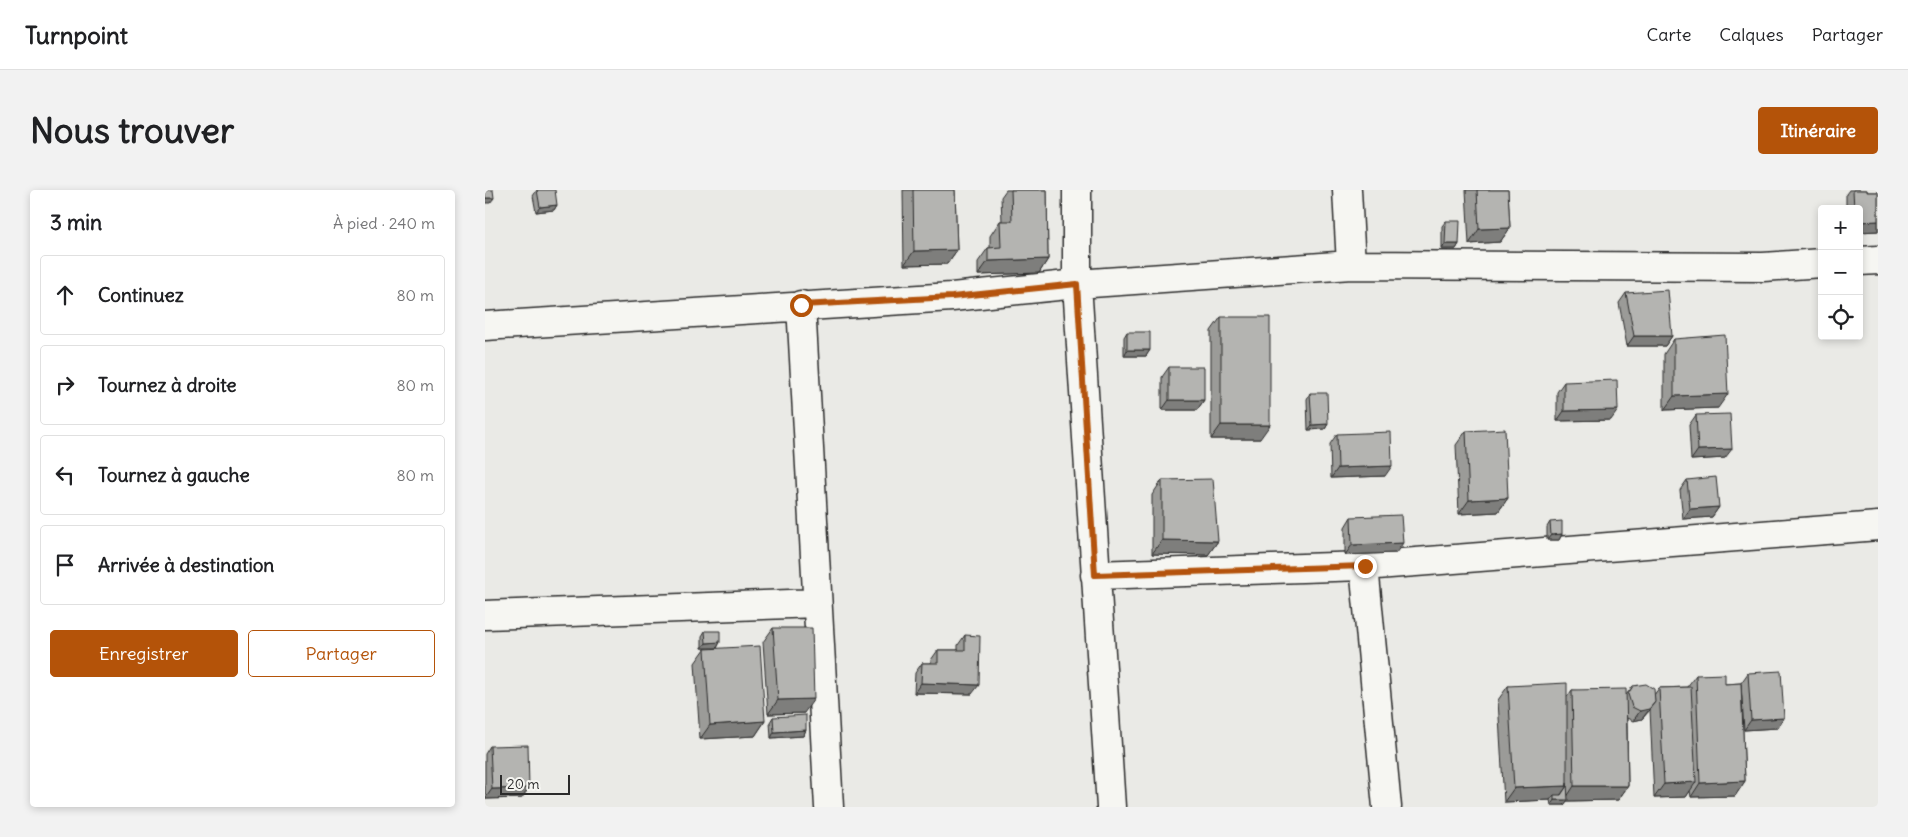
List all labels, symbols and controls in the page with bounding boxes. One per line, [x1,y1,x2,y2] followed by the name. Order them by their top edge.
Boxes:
[25,20,128,50] text: Turnpoint
[1646,23,1691,46] text: Carte
[1719,23,1784,46] text: Calques
[1812,23,1883,46] text: Partager
[1758,107,1878,154] button: Itinéraire
[30,108,234,152] text: Nous trouver
[1818,205,1863,340] map controls
[1818,205,1863,250] button: +
[50,209,102,236] text: 3 min
[333,213,435,233] text: À pied · 240 m
[1818,250,1863,295] button: −
[51,281,79,309] icon: ahead
[98,283,184,307] text: Continuez
[396,285,434,305] text: 80 m
[790,294,813,317] route start
[1818,295,1863,340] button: locate
[51,371,79,399] icon: right
[98,373,237,397] text: Tournez à droite
[396,375,434,395] text: 80 m
[51,461,79,489] icon: left
[98,463,250,487] text: Tournez à gauche
[396,465,434,485] text: 80 m
[51,551,79,579] icon: arrive
[98,553,274,577] text: Arrivée à destination
[1354,555,1377,578] route end
[50,630,238,677] button: Enregistrer
[248,630,435,677] button: Partager
[500,772,570,795] scale bar
[507,775,540,793] text: 20 m

